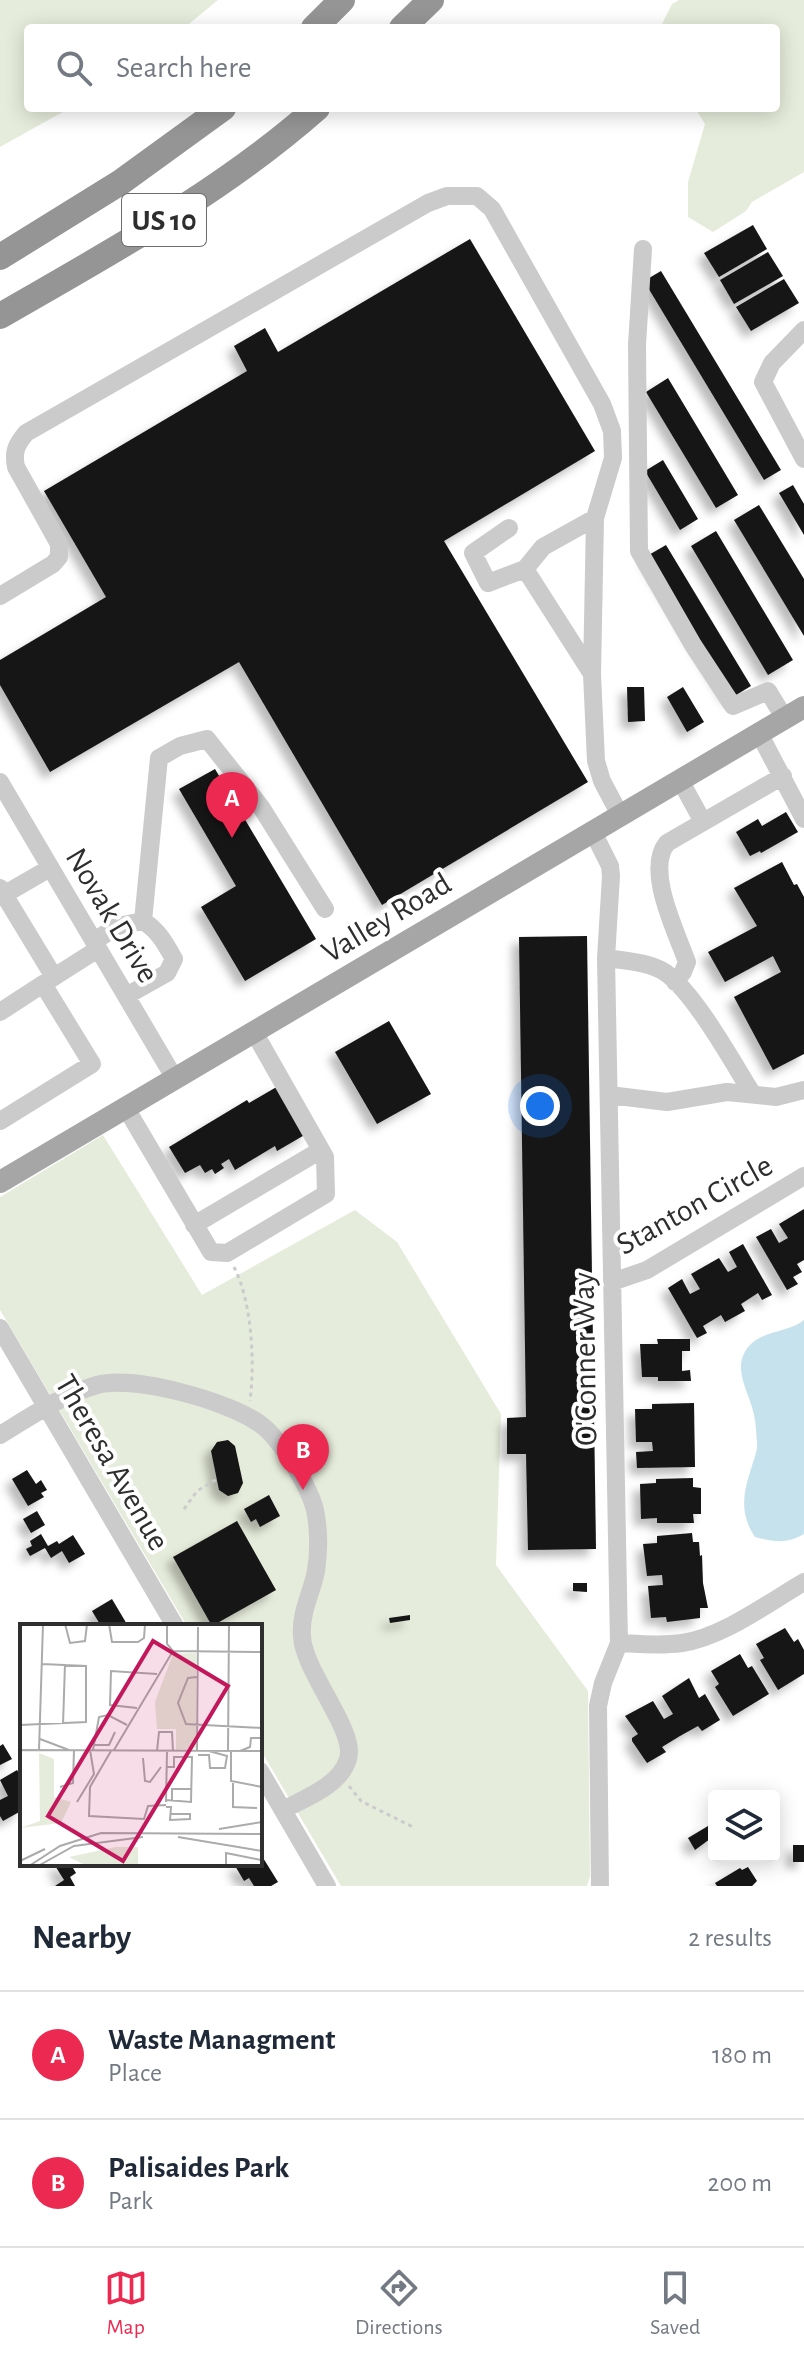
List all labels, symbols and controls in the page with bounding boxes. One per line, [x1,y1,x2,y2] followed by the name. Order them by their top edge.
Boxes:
[24,24,780,112] search box
[52,46,96,90] icon: search
[116,53,252,83] text: Search here
[122,194,206,246] road number: US 10
[206,772,258,838] pin: A
[60,843,165,988] street label: Novak Drive
[316,867,457,969] street label: Valley Road
[520,1086,560,1126] your location
[611,1149,778,1261] street label: Stanton Circle
[567,1271,603,1446] street label: O'Conner Way
[49,1369,175,1556] street label: Theresa Avenue
[277,1424,329,1490] pin: B
[20,1624,262,1866] inset map
[708,1790,780,1862] map controls
[708,1790,780,1862] button: layers
[32,1921,131,1955] text: Nearby
[688,1925,772,1951] text: 2 results
[108,2025,336,2055] text: Waste Managment
[50,2042,66,2068] text: A
[712,2042,772,2068] text: 180 m
[108,2060,162,2086] text: Place
[108,2153,289,2183] text: Palisaides Park
[50,2170,66,2196] text: B
[708,2170,772,2196] text: 200 m
[108,2188,153,2214] text: Park
[104,2266,148,2340] tab: Map
[355,2266,443,2340] tab: Directions
[650,2266,700,2340] tab: Saved

